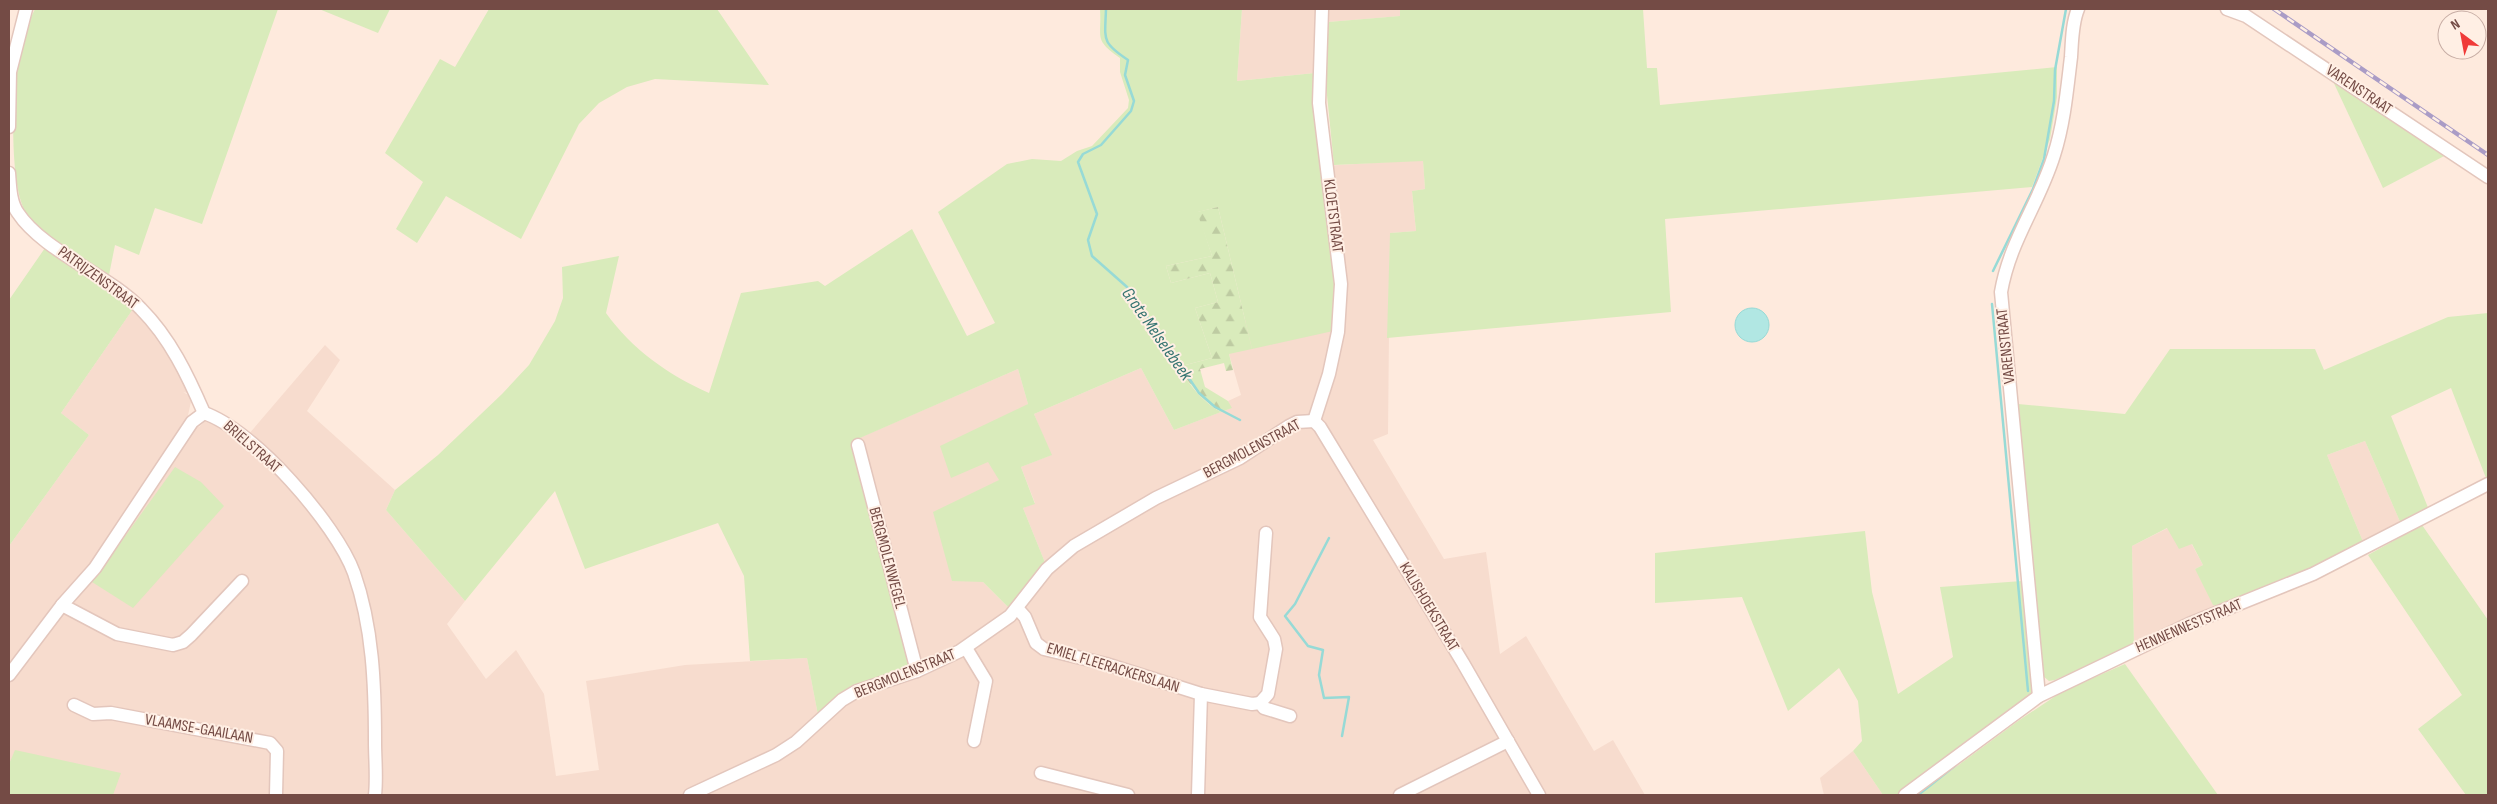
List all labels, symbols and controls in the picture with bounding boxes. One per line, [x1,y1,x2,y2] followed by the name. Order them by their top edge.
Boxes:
[2437,10,2487,60] north arrow
[2448,15,2463,34] text: N
[2322,61,2396,119] street label: VARENSTRAAT
[1319,178,1347,254] street label: KLOETSTRAAT
[54,243,142,314] street label: PATRIJZENSTRAAT
[1117,284,1197,386] water label: Grote Melselebeek
[1993,307,2019,385] street label: VARENSTRAAT
[1200,415,1304,483] street label: BERGMOLENSTRAAT
[219,417,285,478] street label: BRIELSTRAAT
[864,505,910,611] street label: BERGMOLENWEGEL
[1395,559,1463,655] street label: KALISHOEKSTRAAT
[2133,595,2246,657] street label: HENNENNESTSTRAAT
[1044,639,1182,697] street label: EMIEL FLEERACKERSLAAN
[852,645,959,703] street label: BERGMOLENSTRAAT
[143,710,255,748] street label: VLAAMSE-GAAILAAN

